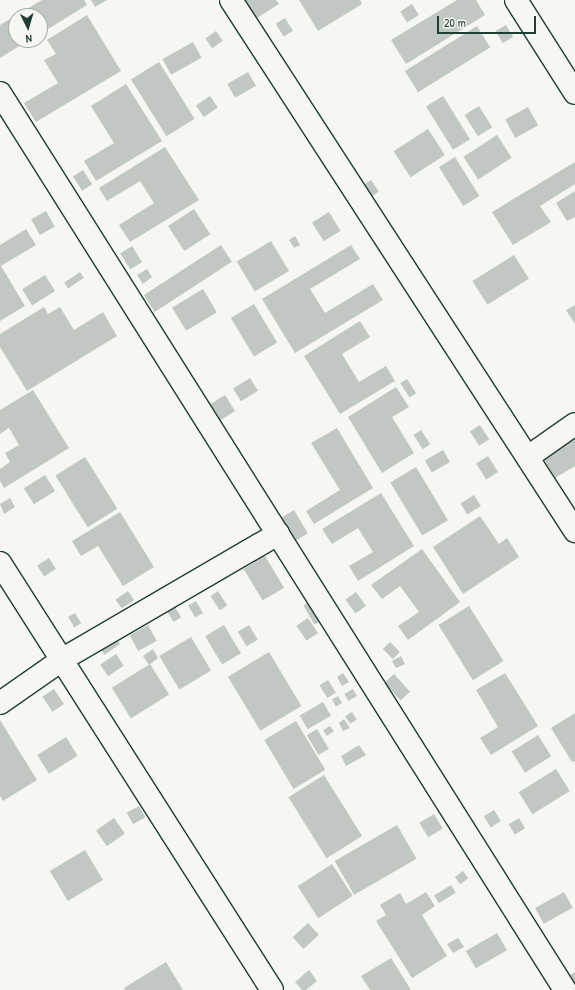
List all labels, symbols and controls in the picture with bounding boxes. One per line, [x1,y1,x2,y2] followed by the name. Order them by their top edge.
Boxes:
[8,8,48,48] north arrow
[439,8,538,34] scale bar
[444,14,466,31] text: 20 m
[25,32,32,46] text: N

